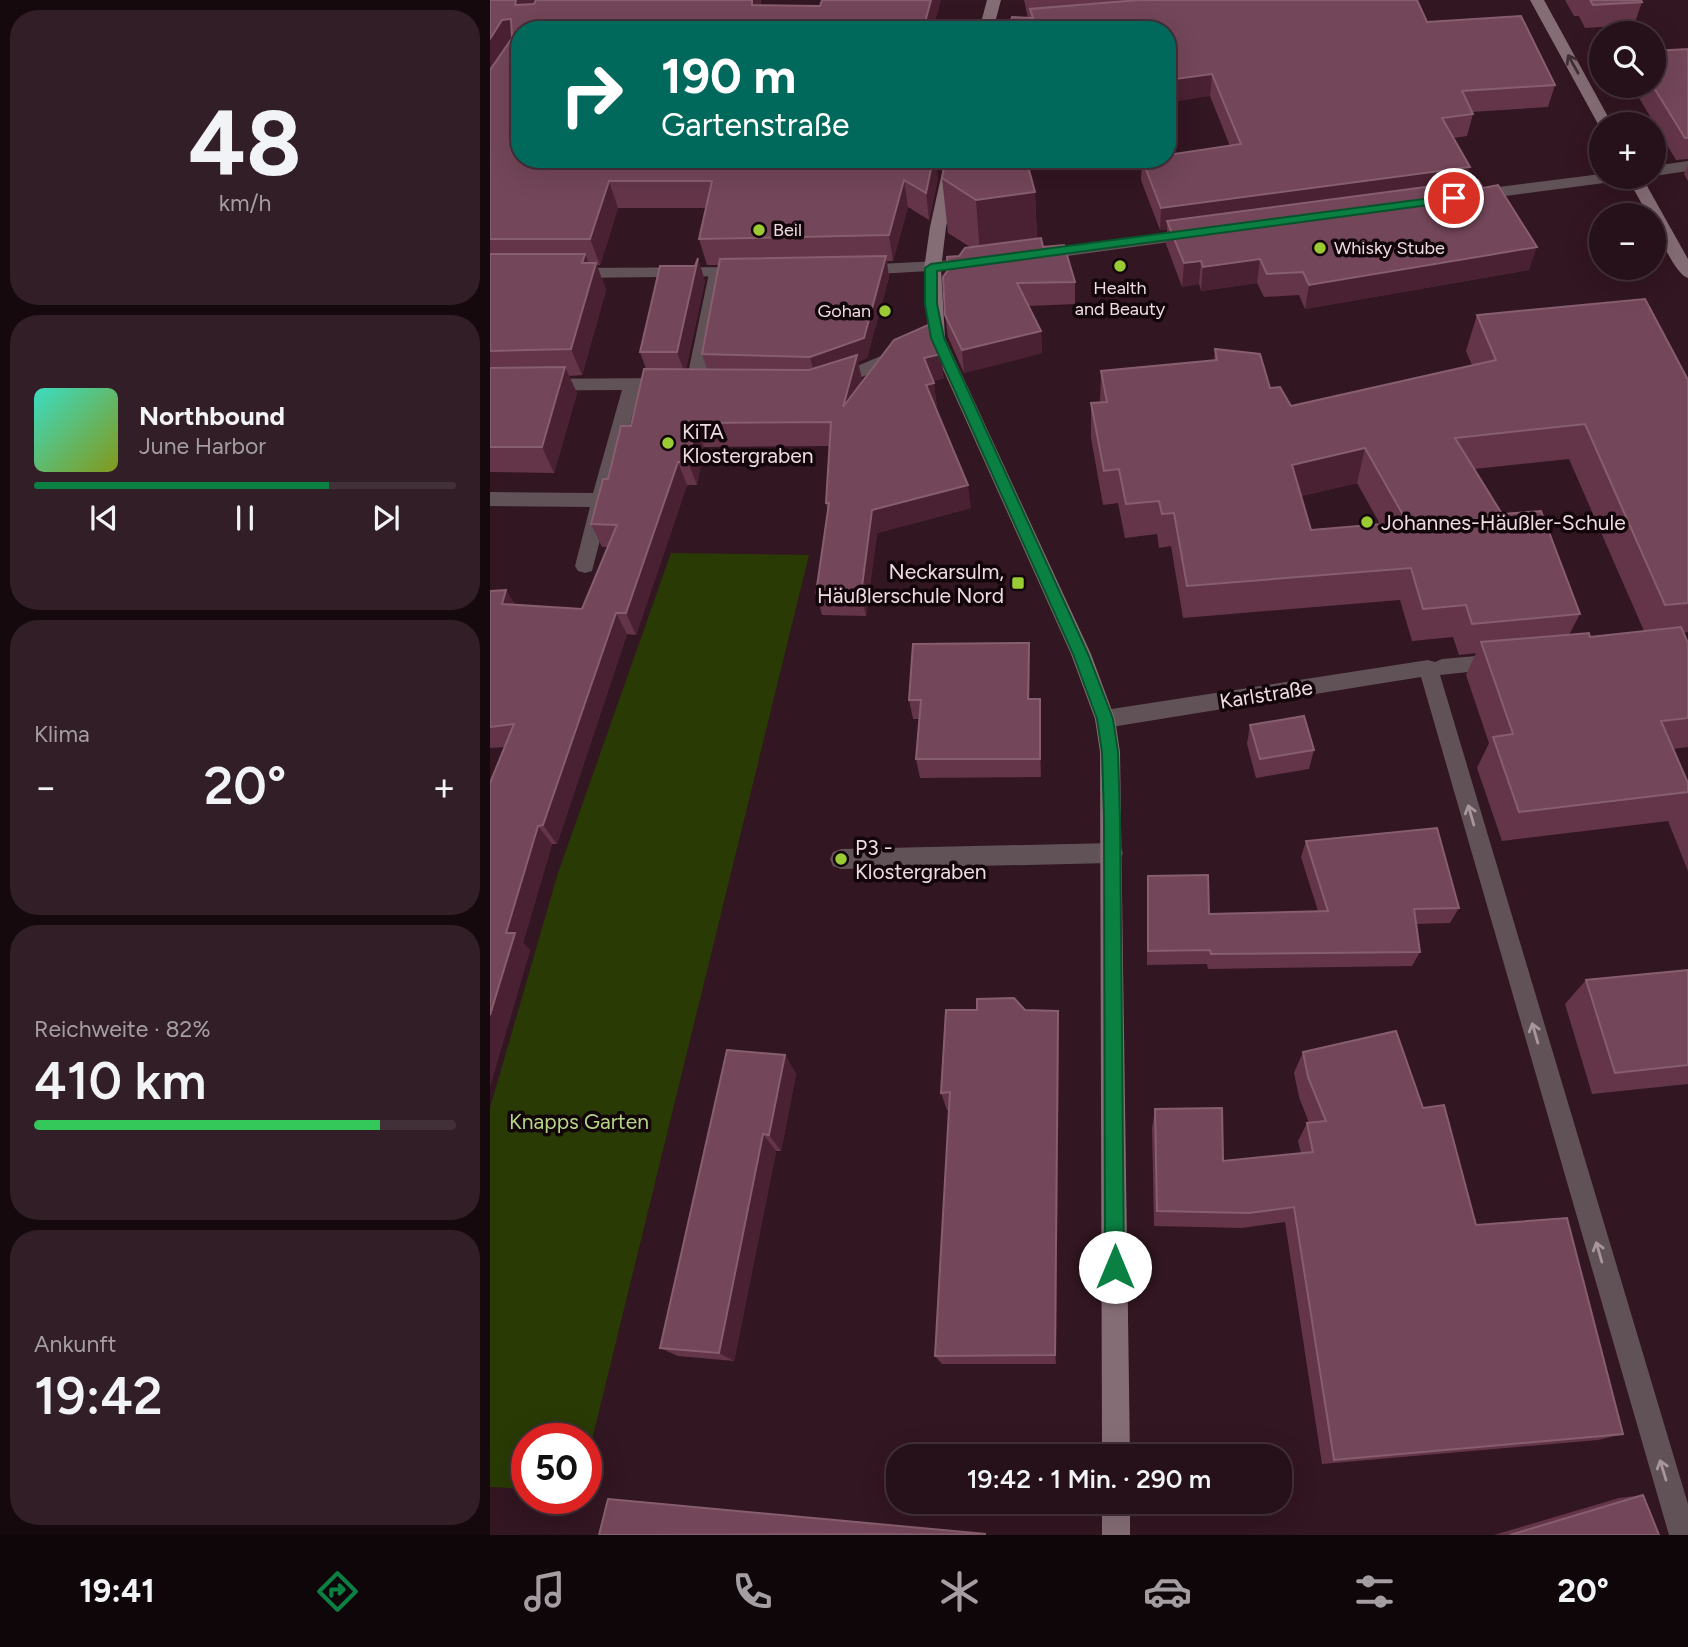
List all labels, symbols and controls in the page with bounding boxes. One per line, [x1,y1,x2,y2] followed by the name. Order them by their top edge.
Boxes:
[1589,21,1666,280] map controls
[1589,21,1666,98] button: search
[661,46,796,105] text: 190 m
[546,49,637,140] icon: right
[1566,55,1580,75] one-way arrow
[188,89,302,198] text: 48
[661,106,849,144] text: Gartenstraße
[1589,112,1666,189] button: +
[1424,168,1484,228] pin
[1435,179,1473,217] icon: arrive
[219,189,271,217] text: km/h
[1589,203,1666,280] button: −
[773,219,802,241] place label: Beil
[751,222,767,238] marker: Beil
[1334,237,1445,259] place label: Whisky Stube
[1312,240,1328,256] marker: Whisky Stube
[1112,258,1128,274] marker: Health and Beauty
[1075,277,1166,320] place label: Health and Beauty
[818,300,871,322] place label: Gohan
[877,303,893,319] marker: Gohan
[139,400,285,432] text: Northbound
[682,419,813,468] place label: KiTA Klostergraben
[139,432,266,460] text: June Harbor
[660,435,676,451] marker: KiTA Klostergraben
[85,499,123,537] icon: previous
[226,499,264,537] icon: pause
[367,499,405,537] icon: next
[1381,510,1626,535] place label: Johannes-Häußler-Schule
[1359,514,1375,530] marker: Johannes-Häußler-Schule
[817,559,1004,608] place label: Neckarsulm, Häußlerschule Nord
[1010,575,1026,591] marker: Neckarsulm, Häußlerschule Nord
[1218,674,1314,714] street label: Karlstraße
[34,720,90,748] text: Klima
[204,755,286,817] text: 20°
[34,764,58,810] text: −
[432,764,456,810] text: +
[1463,804,1476,826] one-way arrow
[855,835,986,884] place label: P3 - Klostergraben
[833,851,849,867] marker: P3 - Klostergraben
[34,1015,211,1043] text: Reichweite · 82%
[1527,1023,1540,1045] one-way arrow
[34,1050,206,1112] text: 410 km
[509,1109,649,1134] park label: Knapps Garten
[1078,1230,1152,1304] position arrow
[1591,1241,1604,1263] one-way arrow
[34,1330,116,1358] text: Ankunft
[34,1365,163,1427] text: 19:42
[511,1423,602,1514] speed limit sign: 50
[1655,1459,1668,1481] one-way arrow
[967,1463,1211,1495] text: 19:42 · 1 Min. · 290 m
[313,1567,362,1616] icon: directions
[520,1567,569,1616] icon: music
[728,1567,777,1616] icon: phone
[935,1567,984,1616] icon: climate
[1143,1567,1192,1616] icon: car
[1350,1567,1399,1616] icon: filters
[79,1572,155,1610] text: 19:41
[1557,1572,1609,1610] text: 20°

